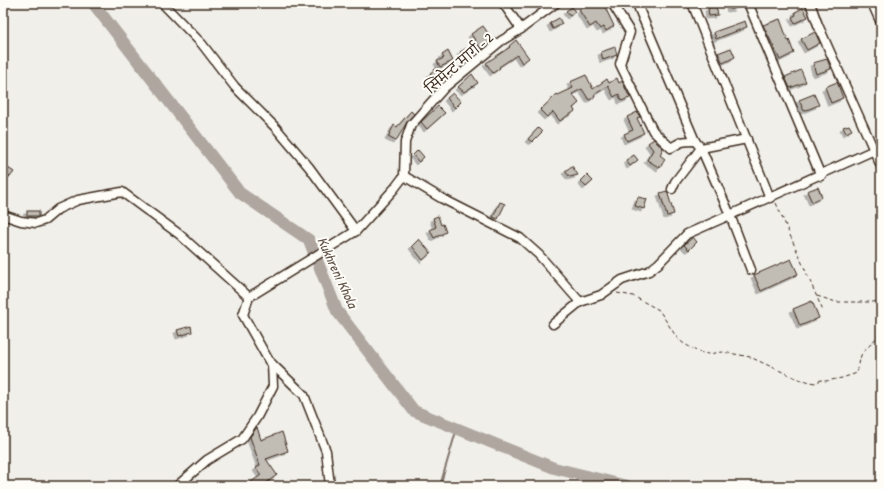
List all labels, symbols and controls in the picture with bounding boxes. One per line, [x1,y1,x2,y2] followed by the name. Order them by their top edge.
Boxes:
[420,28,497,98] street label: सिमेन्ट मार्ग - 2
[313,233,363,312] water label: Kukhreni Khola

